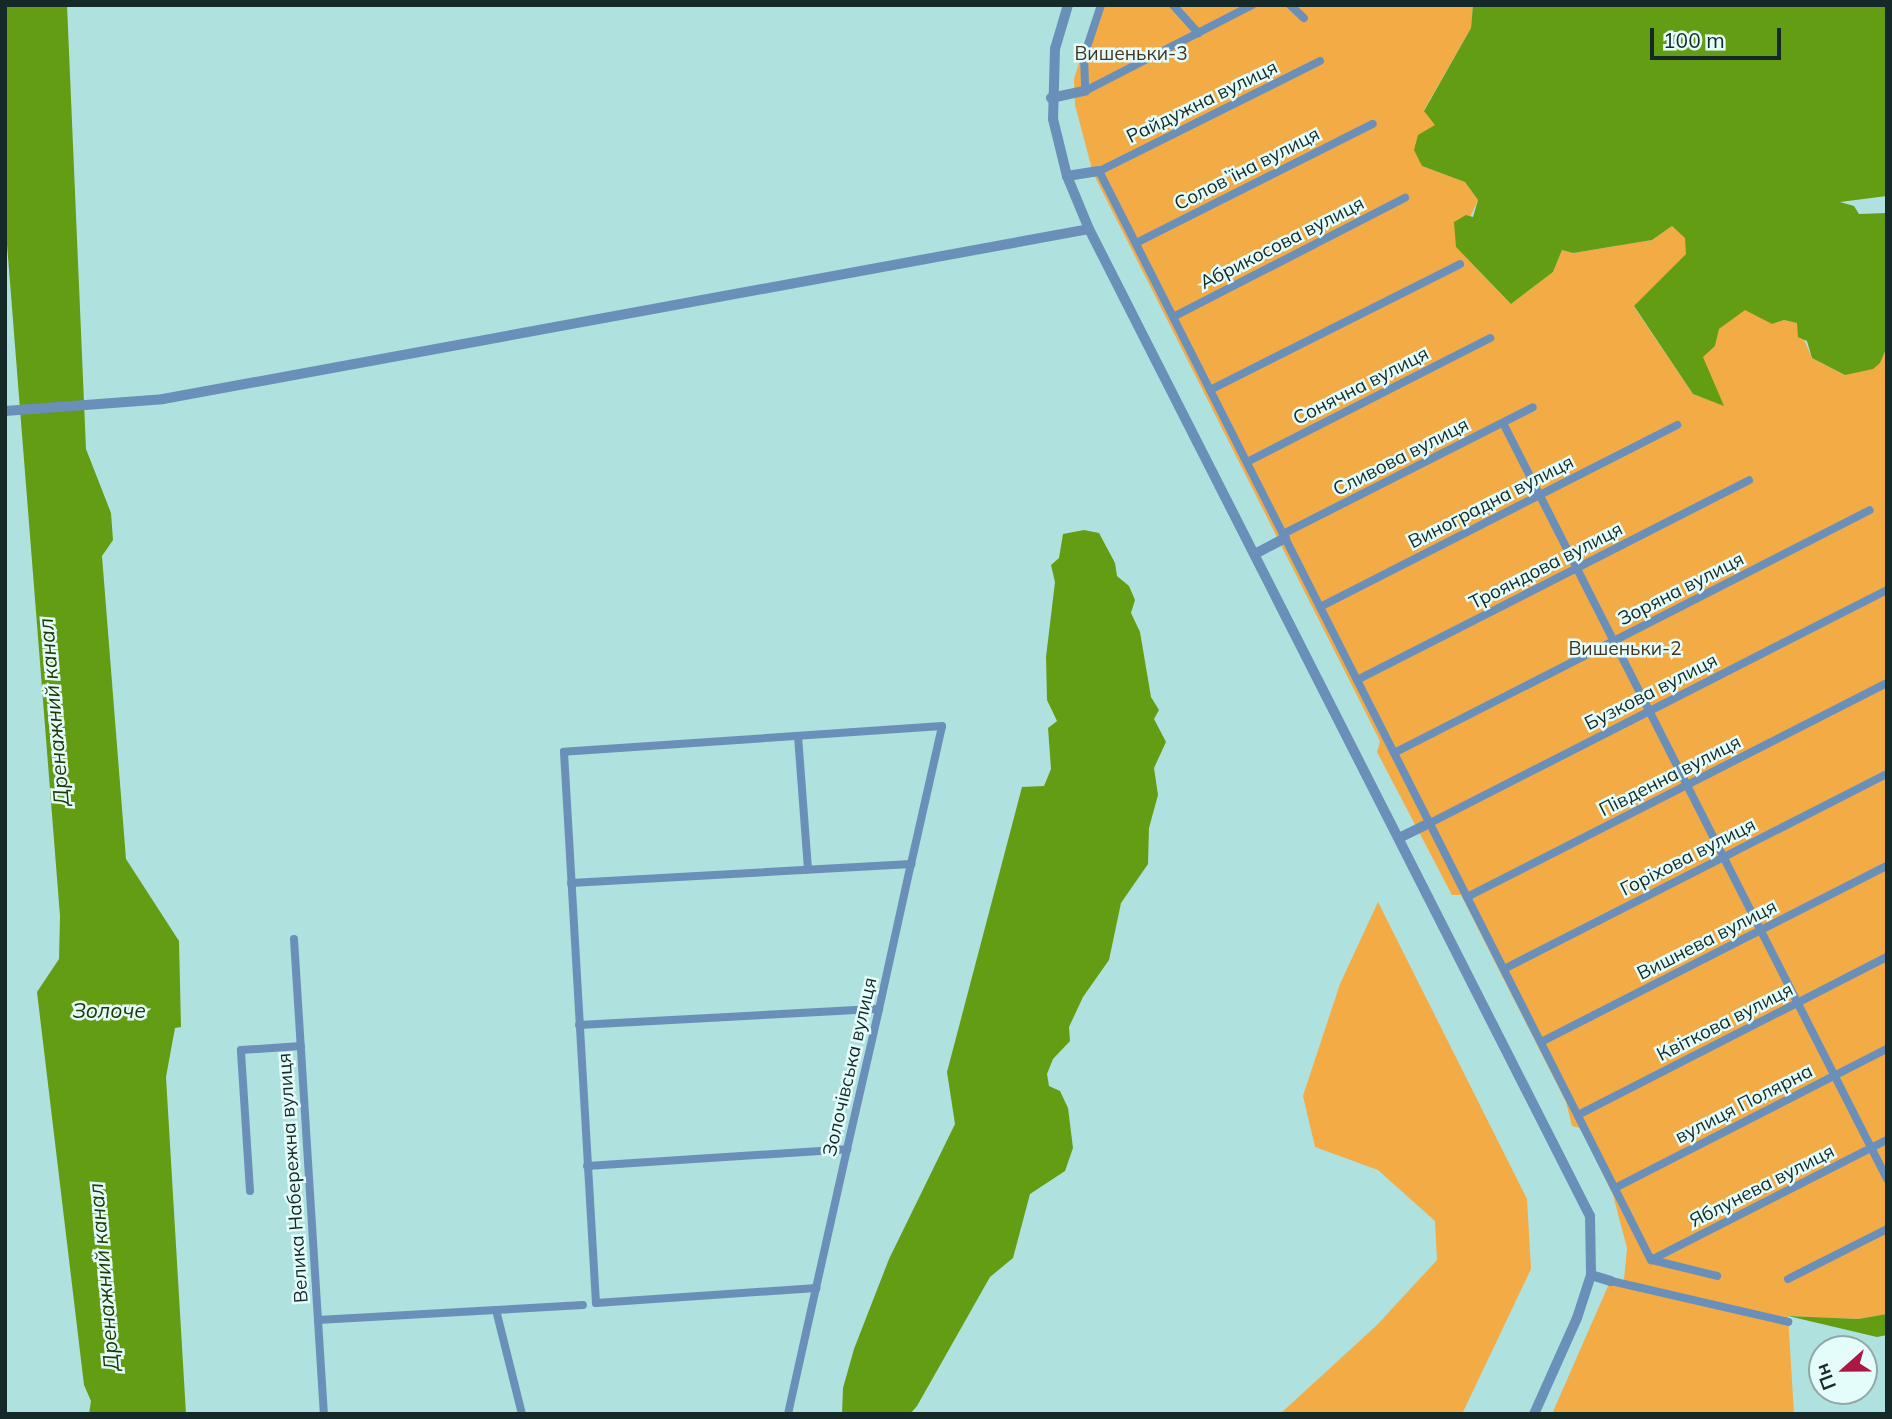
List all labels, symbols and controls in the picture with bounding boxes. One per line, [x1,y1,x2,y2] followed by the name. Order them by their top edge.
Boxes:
[1654,14,1785,58] scale bar
[1663,27,1725,53] text: 100 m
[1074,43,1188,65] park label: Вишеньки-3
[1123,56,1281,148] street label: Райдужна вулиця
[1171,123,1323,215] street label: Соловʼїна вулиця
[1196,192,1368,294] street label: Абрикосова вулиця
[1289,342,1433,430] street label: Сонячна вулиця
[1329,413,1473,501] street label: Сливова вулиця
[1405,450,1577,554] street label: Виноградна вулиця
[1466,517,1626,615] street label: Трояндова вулиця
[1614,547,1748,631] street label: Зоряна вулиця
[32,617,74,807] water label: Дренажний канал
[1568,638,1682,660] park label: Вишеньки-2
[1581,649,1721,735] street label: Бузкова вулиця
[1595,730,1745,822] street label: Південна вулиця
[1617,813,1759,901] street label: Горіхова вулиця
[1633,895,1781,985] street label: Вишнева вулиця
[818,975,882,1159] street label: Золочівська вулиця
[1653,978,1797,1066] street label: Квіткова вулиця
[72,997,146,1023] water label: Золоче
[273,1052,313,1304] street label: Велика Набережна вулиця
[1671,1060,1817,1148] street label: вулиця Полярна
[1686,1140,1838,1232] street label: Яблунева вулиця
[82,1182,124,1372] water label: Дренажний канал
[1808,1335,1878,1405] north arrow
[1809,1360,1841,1393] text: Пн

